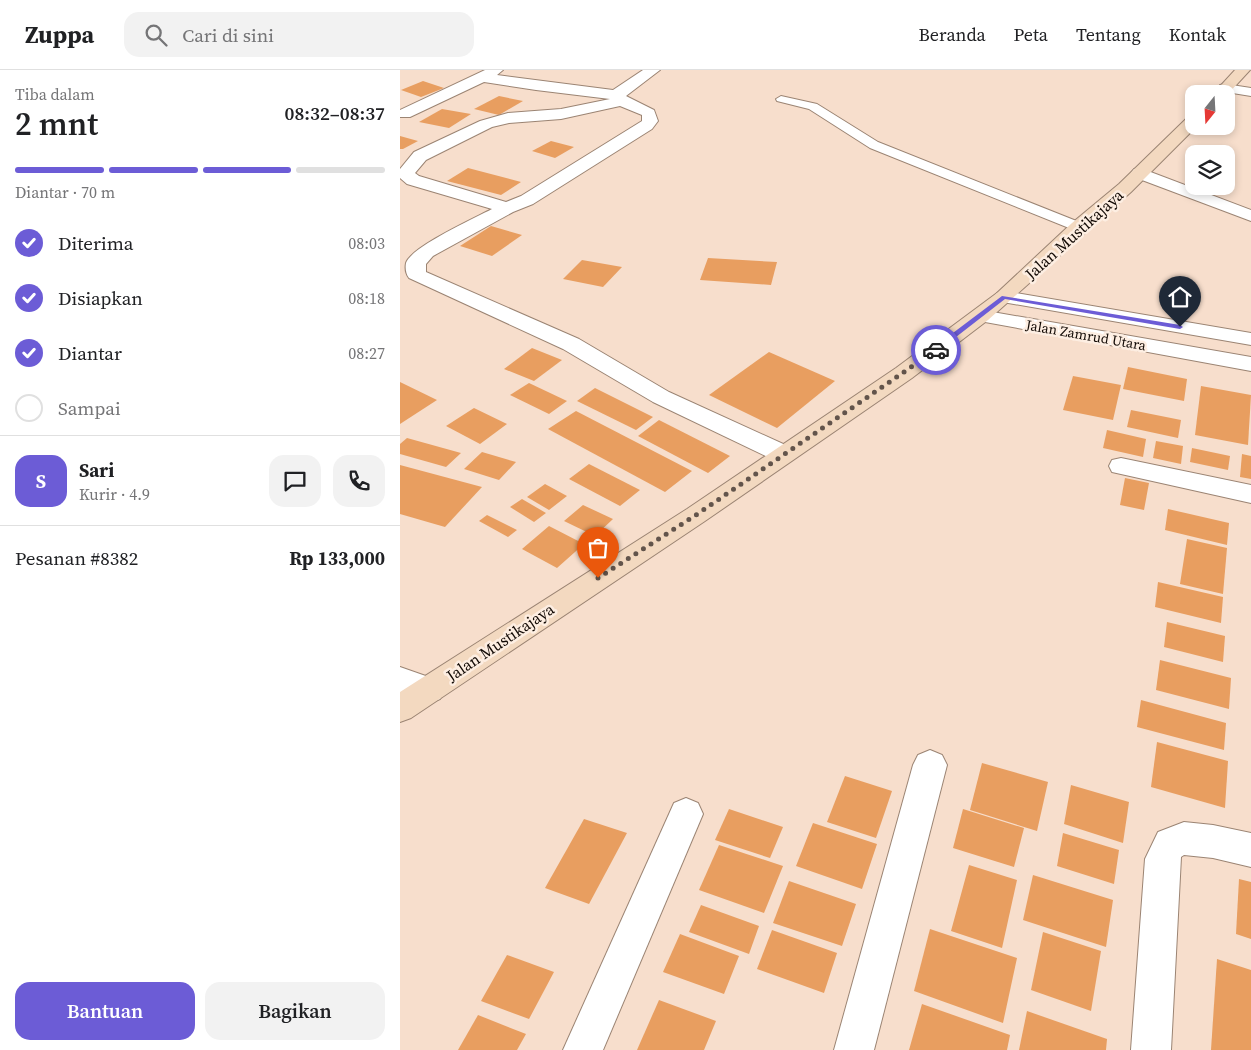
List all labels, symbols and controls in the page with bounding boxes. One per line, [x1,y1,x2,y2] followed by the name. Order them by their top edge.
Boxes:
[124,12,474,57] search box
[25,18,94,51] text: Zuppa
[142,21,170,49] icon: search
[182,22,274,48] text: Cari di sini
[918,22,986,47] text: Beranda
[1014,22,1048,47] text: Peta
[1076,22,1141,47] text: Tentang
[1169,22,1226,47] text: Kontak
[15,83,95,105] text: Tiba dalam
[1185,85,1235,135] north arrow
[1185,85,1235,195] map controls
[285,100,385,126] text: 08:32–08:37
[15,102,98,146] text: 2 mnt
[1185,145,1235,195] button: layers
[15,181,115,203] text: Diantar · 70 m
[1019,183,1129,285] street label: Jalan Mustikajaya
[15,229,43,257] icon: check
[58,230,134,256] text: Diterima
[348,232,385,254] text: 08:03
[1159,276,1201,327] pin
[1166,283,1194,311] icon: home
[15,284,43,312] icon: check
[58,285,143,311] text: Disiapkan
[348,287,385,309] text: 08:18
[1023,314,1149,356] street label: Jalan Zamrud Utara
[911,325,961,375] courier
[922,336,950,364] icon: car
[15,339,43,367] icon: check
[58,340,122,366] text: Diantar
[348,342,385,364] text: 08:27
[58,395,121,421] text: Sampai
[269,455,321,507] button: chat
[333,455,385,507] button: phone
[79,457,114,483] text: Sari
[36,468,46,494] text: S
[79,483,150,505] text: Kurir · 4.9
[577,527,619,578] pin
[584,534,612,562] icon: bag
[15,545,138,571] text: Pesanan #8382
[289,545,385,571] text: Rp 133,000
[441,597,559,687] street label: Jalan Mustikajaya
[15,982,195,1040] button: Bantuan
[205,982,385,1040] button: Bagikan

